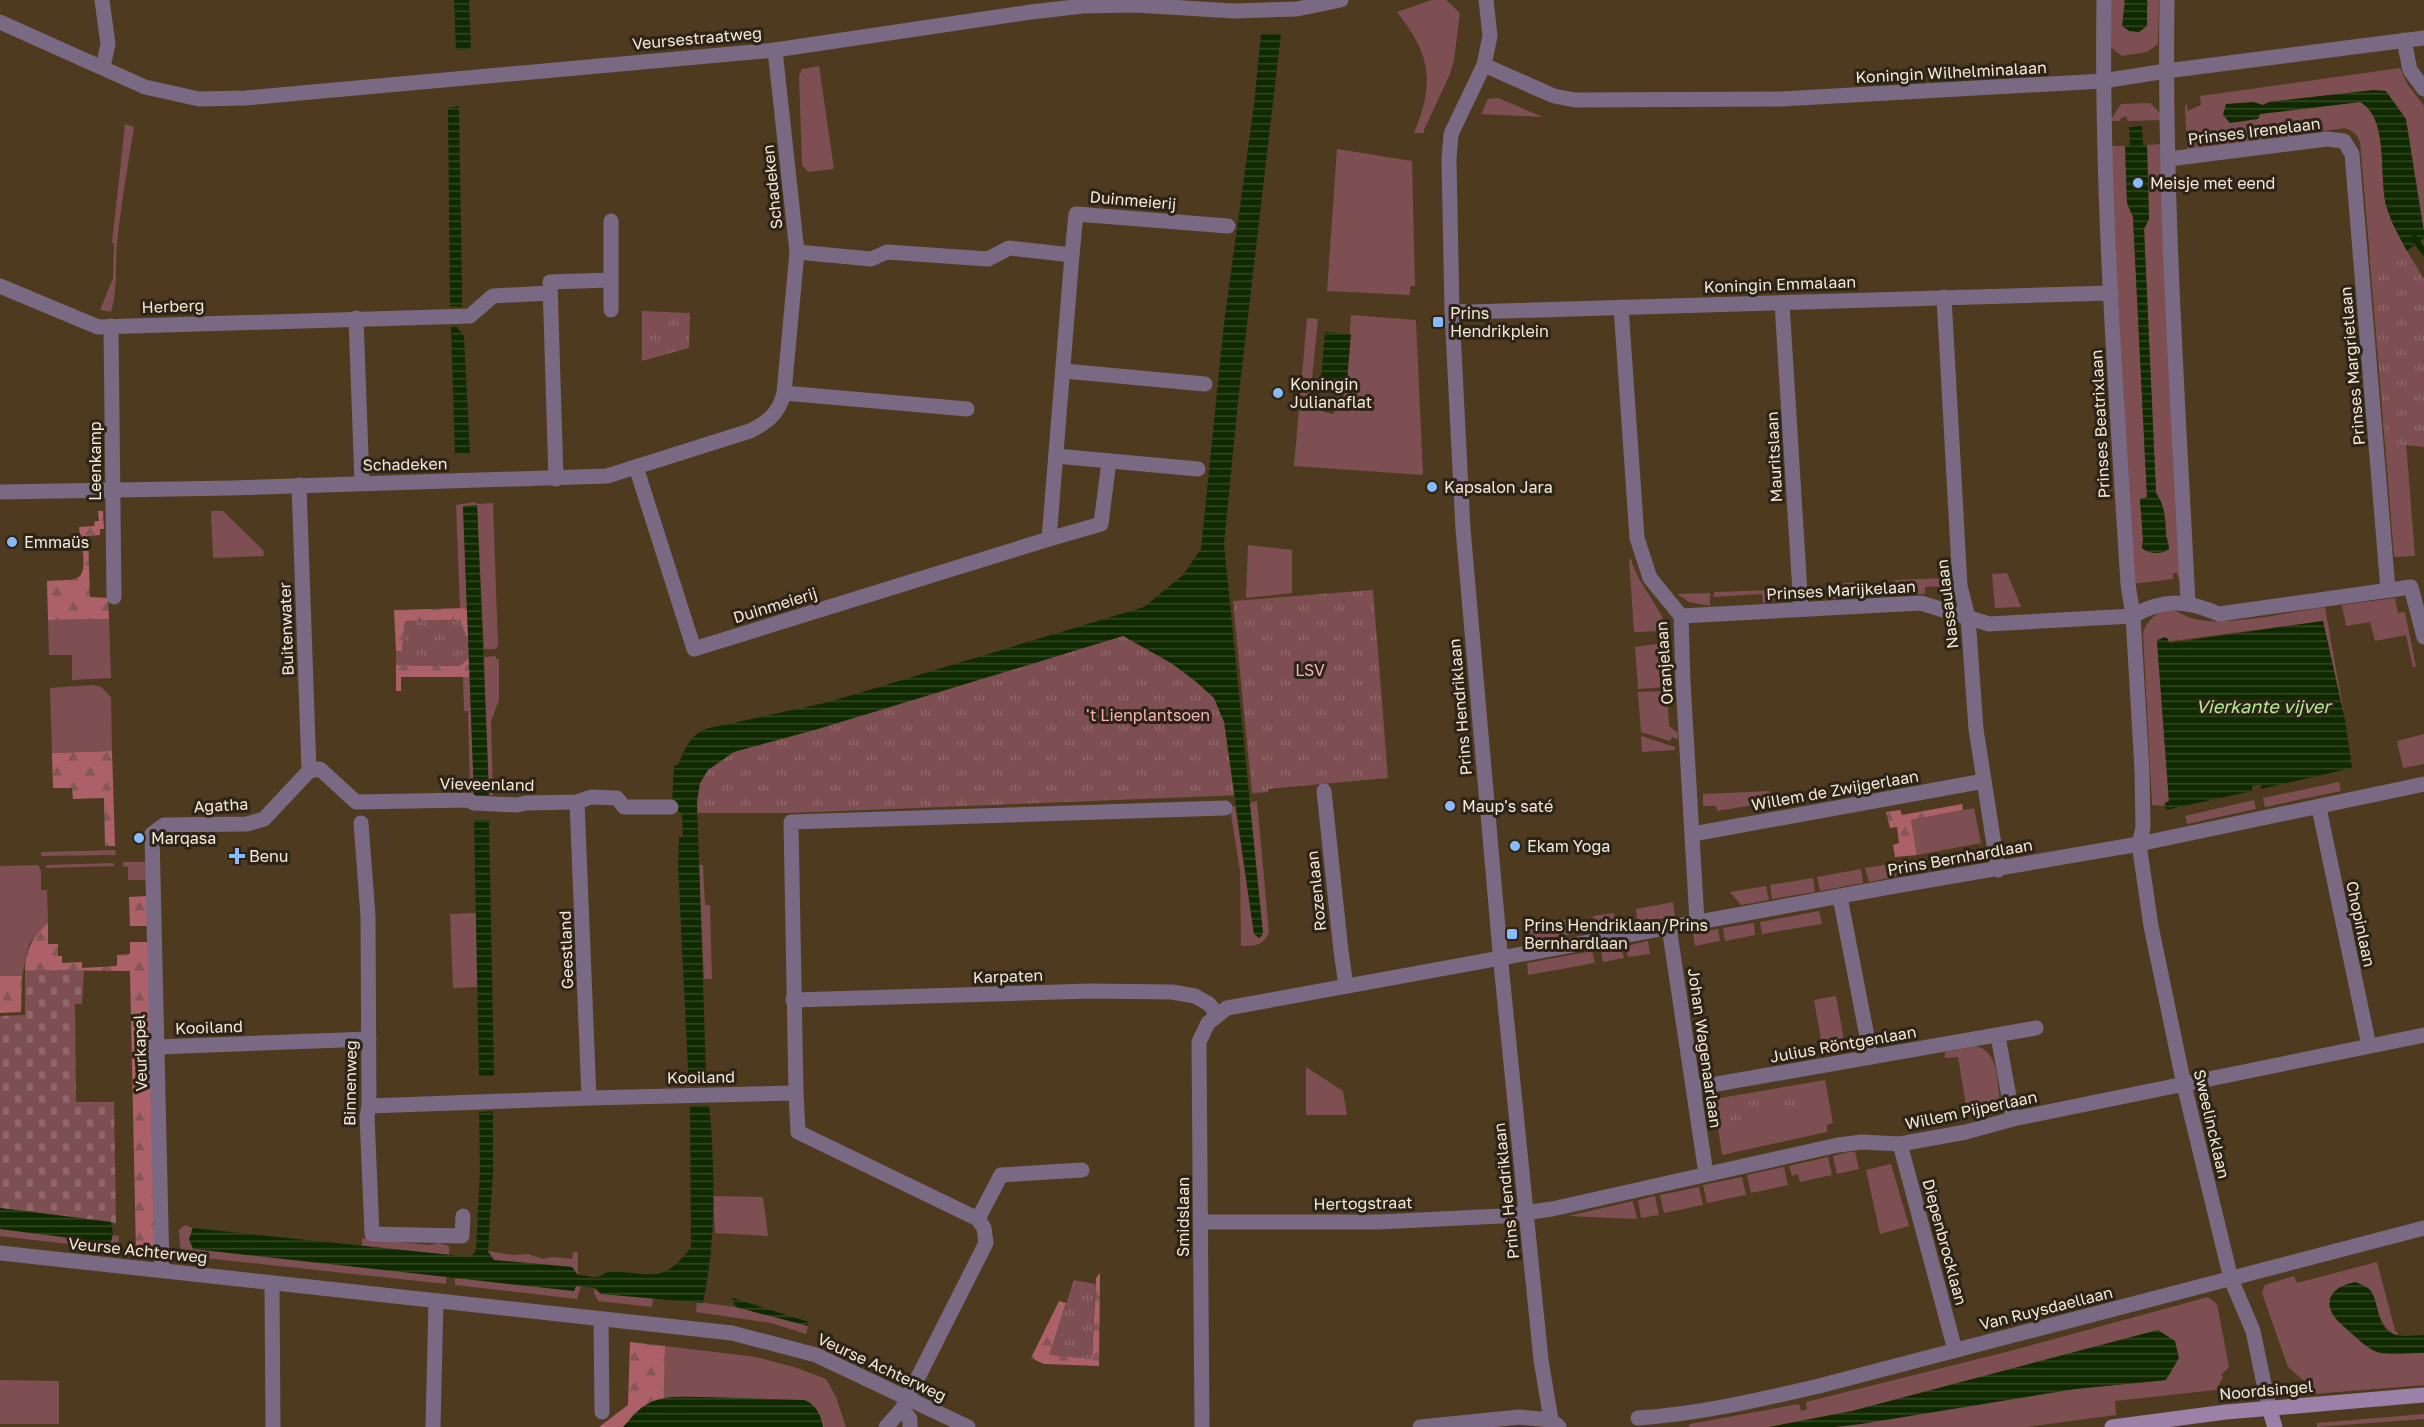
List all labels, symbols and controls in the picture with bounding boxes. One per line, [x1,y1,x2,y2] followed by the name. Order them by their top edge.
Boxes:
[631,22,763,54] street label: Veursestraatweg
[1855,57,2047,87] street label: Koningin Wilhelminalaan
[2186,113,2322,149] street label: Prinses Irenelaan
[758,144,786,230] street label: Schadeken
[2150,173,2275,193] place label: Meisje met eend
[2131,176,2145,190] marker: Meisje met eend
[1089,186,1177,214] street label: Duinmeierij
[1703,271,1857,297] street label: Koningin Emmalaan
[2335,286,2369,446] street label: Prinses Margrietlaan
[141,295,205,317] street label: Herberg
[1450,303,1549,341] place label: Prins Hendrikplein
[1431,315,1445,329] marker: Prins Hendrikplein
[2086,349,2114,499] street label: Prinses Beatrixlaan
[1290,374,1372,412] place label: Koningin Julianaflat
[1271,386,1285,400] marker: Koningin Julianaflat
[1762,411,1786,503] street label: Mauritslaan
[85,421,105,501] street label: Leenkamp
[362,453,448,475] street label: Schadeken
[1444,477,1553,497] place label: Kapsalon Jara
[1425,480,1439,494] marker: Kapsalon Jara
[24,532,89,552] place label: Emmaüs
[5,535,19,549] marker: Emmaüs
[1932,558,1962,650] street label: Nassaulaan
[1766,576,1916,604] street label: Prinses Marijkelaan
[274,582,298,676] street label: Buitenwater
[731,583,819,627] street label: Duinmeierij
[1651,621,1677,705] street label: Oranjelaan
[1444,638,1476,776] street label: Prins Hendriklaan
[1295,660,1325,680] park label: LSV
[2196,695,2333,717] water label: Vierkante vijver
[1086,705,1210,725] park label: 't Lienplantsoen
[1750,765,1920,815] street label: Willem de Zwijgerlaan
[439,773,535,795] street label: Vieveenland
[193,794,249,816] street label: Agatha
[1462,796,1553,816] place label: Maup's saté
[1443,799,1457,813] marker: Maup's saté
[151,828,216,848] place label: Marqasa
[132,831,146,845] marker: Marqasa
[1886,834,2034,880] street label: Prins Bernhardlaan
[1527,836,1610,856] place label: Ekam Yoga
[1508,839,1522,853] marker: Ekam Yoga
[249,846,289,866] place label: Benu
[230,849,244,863] marker: Benu
[1302,850,1330,932] street label: Rozenlaan
[2342,879,2380,969] street label: Chopinlaan
[555,910,577,990] street label: Geestland
[1524,915,1708,953] place label: Prins Hendriklaan/Prins Bernhardlaan
[1505,927,1519,941] marker: Prins Hendriklaan/Prins Bernhardlaan
[972,965,1044,987] street label: Karpaten
[1684,967,1726,1129] street label: Johan Wagenaarlaan
[129,1014,151,1092] street label: Veurkapel
[175,1016,243,1038] street label: Kooiland
[1768,1021,1918,1067] street label: Julius Röntgenlaan
[339,1040,361,1126] street label: Binnenweg
[667,1066,735,1088] street label: Kooiland
[2190,1067,2234,1181] street label: Sweelincklaan
[1903,1086,2039,1134] street label: Willem Pijperlaan
[1489,1122,1523,1260] street label: Prins Hendriklaan
[1173,1177,1193,1257] street label: Smidslaan
[1919,1177,1971,1307] street label: Diepenbrocklaan
[1313,1192,1413,1214] street label: Hertogstraat
[67,1233,209,1267] street label: Veurse Achterweg
[1977,1282,2115,1334] street label: Van Ruysdaellaan
[814,1328,950,1406] street label: Veurse Achterweg
[2218,1376,2314,1404] street label: Noordsingel

